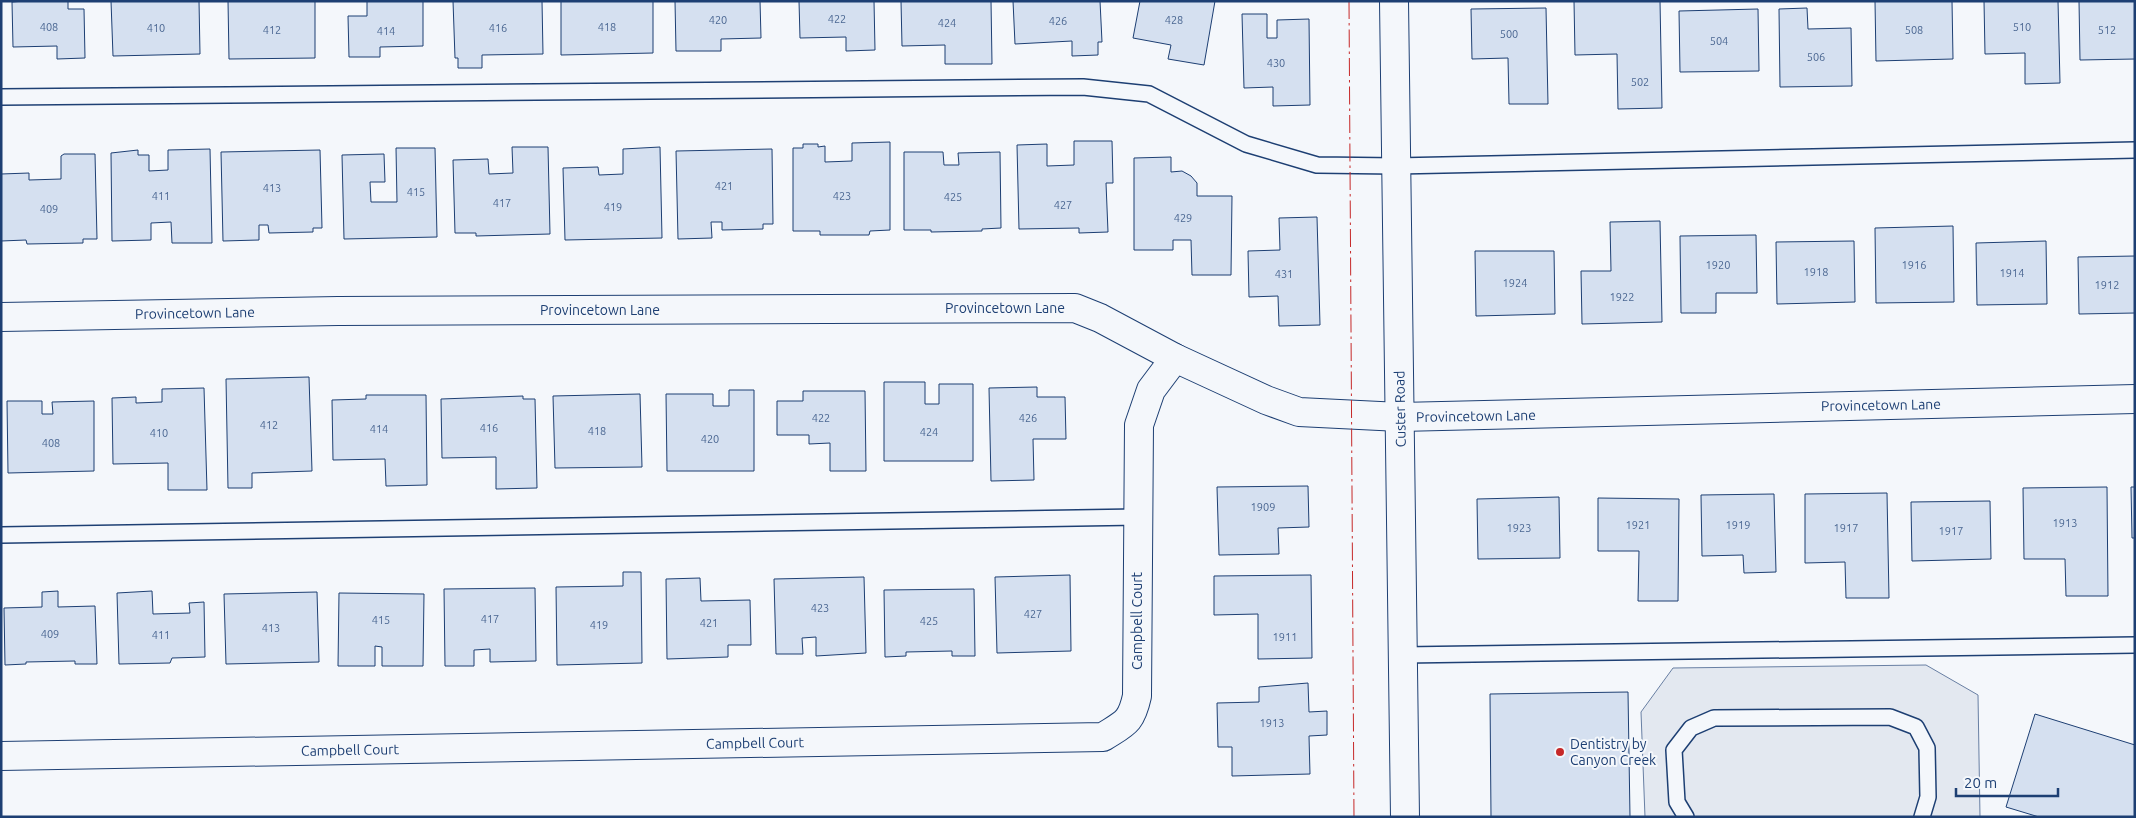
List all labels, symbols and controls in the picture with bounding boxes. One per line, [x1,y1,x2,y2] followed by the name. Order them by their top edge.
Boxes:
[828,13,846,25] house number: 422
[709,14,727,26] house number: 420
[1165,14,1183,26] house number: 428
[1049,15,1067,27] house number: 426
[938,17,956,29] house number: 424
[40,21,58,33] house number: 408
[598,21,616,33] house number: 418
[2013,21,2031,33] house number: 510
[147,22,165,34] house number: 410
[489,22,507,34] house number: 416
[263,24,281,36] house number: 412
[1905,24,1923,36] house number: 508
[2098,24,2116,36] house number: 512
[377,25,395,37] house number: 414
[1500,28,1518,40] house number: 500
[1710,35,1728,47] house number: 504
[1807,51,1825,63] house number: 506
[1267,57,1285,69] house number: 430
[1631,76,1649,88] house number: 502
[715,180,733,192] house number: 421
[263,182,281,194] house number: 413
[407,186,425,198] house number: 415
[152,190,170,202] house number: 411
[833,190,851,202] house number: 423
[944,191,962,203] house number: 425
[493,197,511,209] house number: 417
[1054,199,1072,211] house number: 427
[604,201,622,213] house number: 419
[40,203,58,215] house number: 409
[1174,212,1192,224] house number: 429
[1706,259,1730,271] house number: 1920
[1902,259,1926,271] house number: 1916
[1804,266,1828,278] house number: 1918
[2000,267,2024,279] house number: 1914
[1275,268,1293,280] house number: 431
[1503,277,1527,289] house number: 1924
[2095,279,2119,291] house number: 1912
[1610,291,1634,303] house number: 1922
[945,300,1065,316] street label: Provincetown Lane
[540,302,660,318] street label: Provincetown Lane
[135,304,255,322] street label: Provincetown Lane
[1391,371,1409,447] street label: Custer Road
[1821,396,1941,414] street label: Provincetown Lane
[1416,407,1536,425] street label: Provincetown Lane
[812,412,830,424] house number: 422
[1019,412,1037,424] house number: 426
[260,419,278,431] house number: 412
[480,422,498,434] house number: 416
[370,423,388,435] house number: 414
[588,425,606,437] house number: 418
[920,426,938,438] house number: 424
[150,427,168,439] house number: 410
[701,433,719,445] house number: 420
[42,437,60,449] house number: 408
[1251,501,1275,513] house number: 1909
[2053,517,2077,529] house number: 1913
[1626,519,1650,531] house number: 1921
[1726,519,1750,531] house number: 1919
[1507,522,1531,534] house number: 1923
[1834,522,1858,534] house number: 1917
[1939,525,1963,537] house number: 1917
[1129,571,1145,670] street label: Campbell Court
[811,602,829,614] house number: 423
[1024,608,1042,620] house number: 427
[481,613,499,625] house number: 417
[372,614,390,626] house number: 415
[920,615,938,627] house number: 425
[700,617,718,629] house number: 421
[590,619,608,631] house number: 419
[262,622,280,634] house number: 413
[41,628,59,640] house number: 409
[152,629,170,641] house number: 411
[1273,631,1297,643] house number: 1911
[1260,717,1284,729] house number: 1913
[706,734,805,752] street label: Campbell Court
[1570,736,1656,768] place label: Dentistry by Canyon Creek
[301,741,400,759] street label: Campbell Court
[1554,746,1566,758] marker: Dentistry by Canyon Creek
[1956,766,2058,798] scale bar
[1964,774,1997,791] text: 20 m

